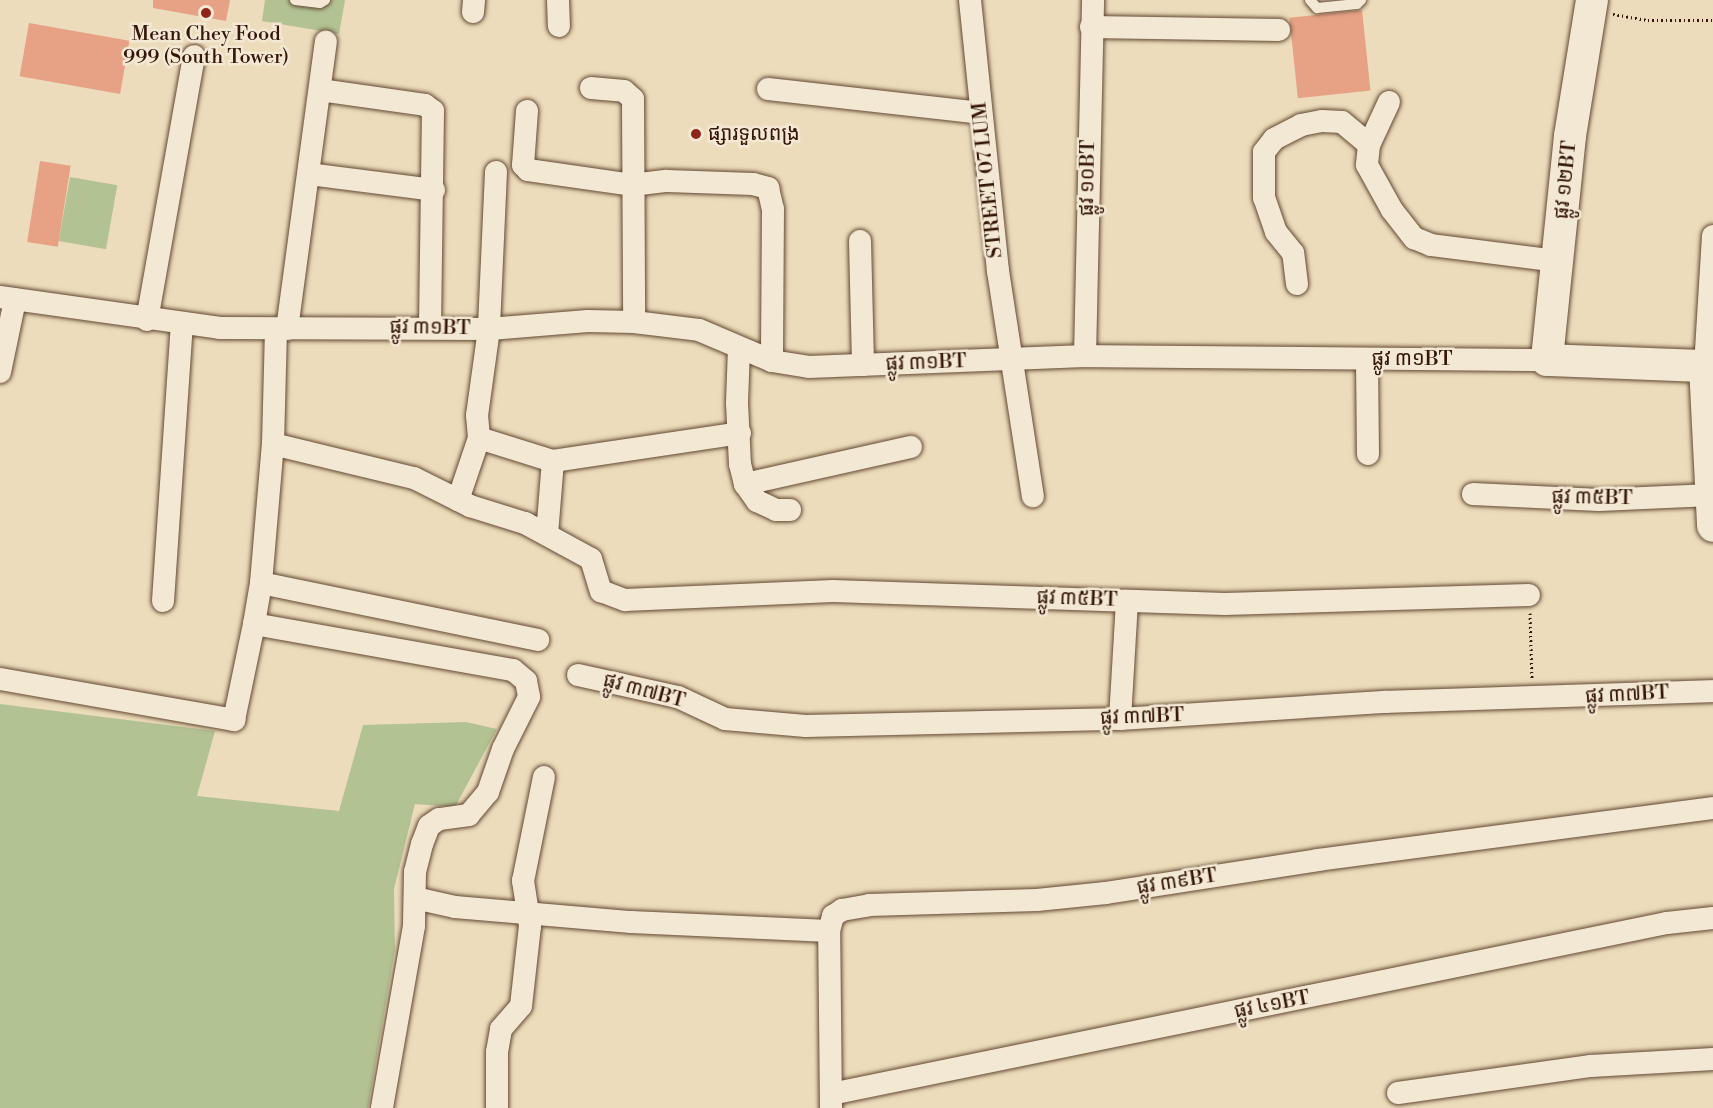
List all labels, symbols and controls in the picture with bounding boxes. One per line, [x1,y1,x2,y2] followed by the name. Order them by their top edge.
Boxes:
[199,6,213,20] marker: Mean Chey Food 999 (South Tower)
[123,22,289,69] place label: Mean Chey Food 999 (South Tower)
[968,101,1008,259] street label: STREET 07 LUM
[708,122,800,146] place label: ផ្សារទួលពង្រ
[689,127,703,141] marker: ផ្សារទួលពង្រ
[1075,140,1101,216] street label: ផ្លូវ ១០BT
[1550,140,1582,220] street label: ផ្លូវ ១២BT
[389,315,471,341] street label: ផ្លូវ ៣១BT
[1371,347,1453,371] street label: ផ្លូវ ៣១BT
[885,350,967,376] street label: ផ្លូវ ៣១BT
[1551,485,1633,511] street label: ផ្លូវ ៣៥BT
[1036,586,1118,612] street label: ផ្លូវ ៣៥BT
[600,669,688,713] street label: ផ្លូវ ៣៧BT
[1584,681,1670,709] street label: ផ្លូវ ៣៧BT
[1100,704,1184,730] street label: ផ្លូវ ៣៧BT
[1135,864,1219,900] street label: ផ្លូវ ៣៩BT
[1232,986,1312,1024] street label: ផ្លូវ ៤១BT

